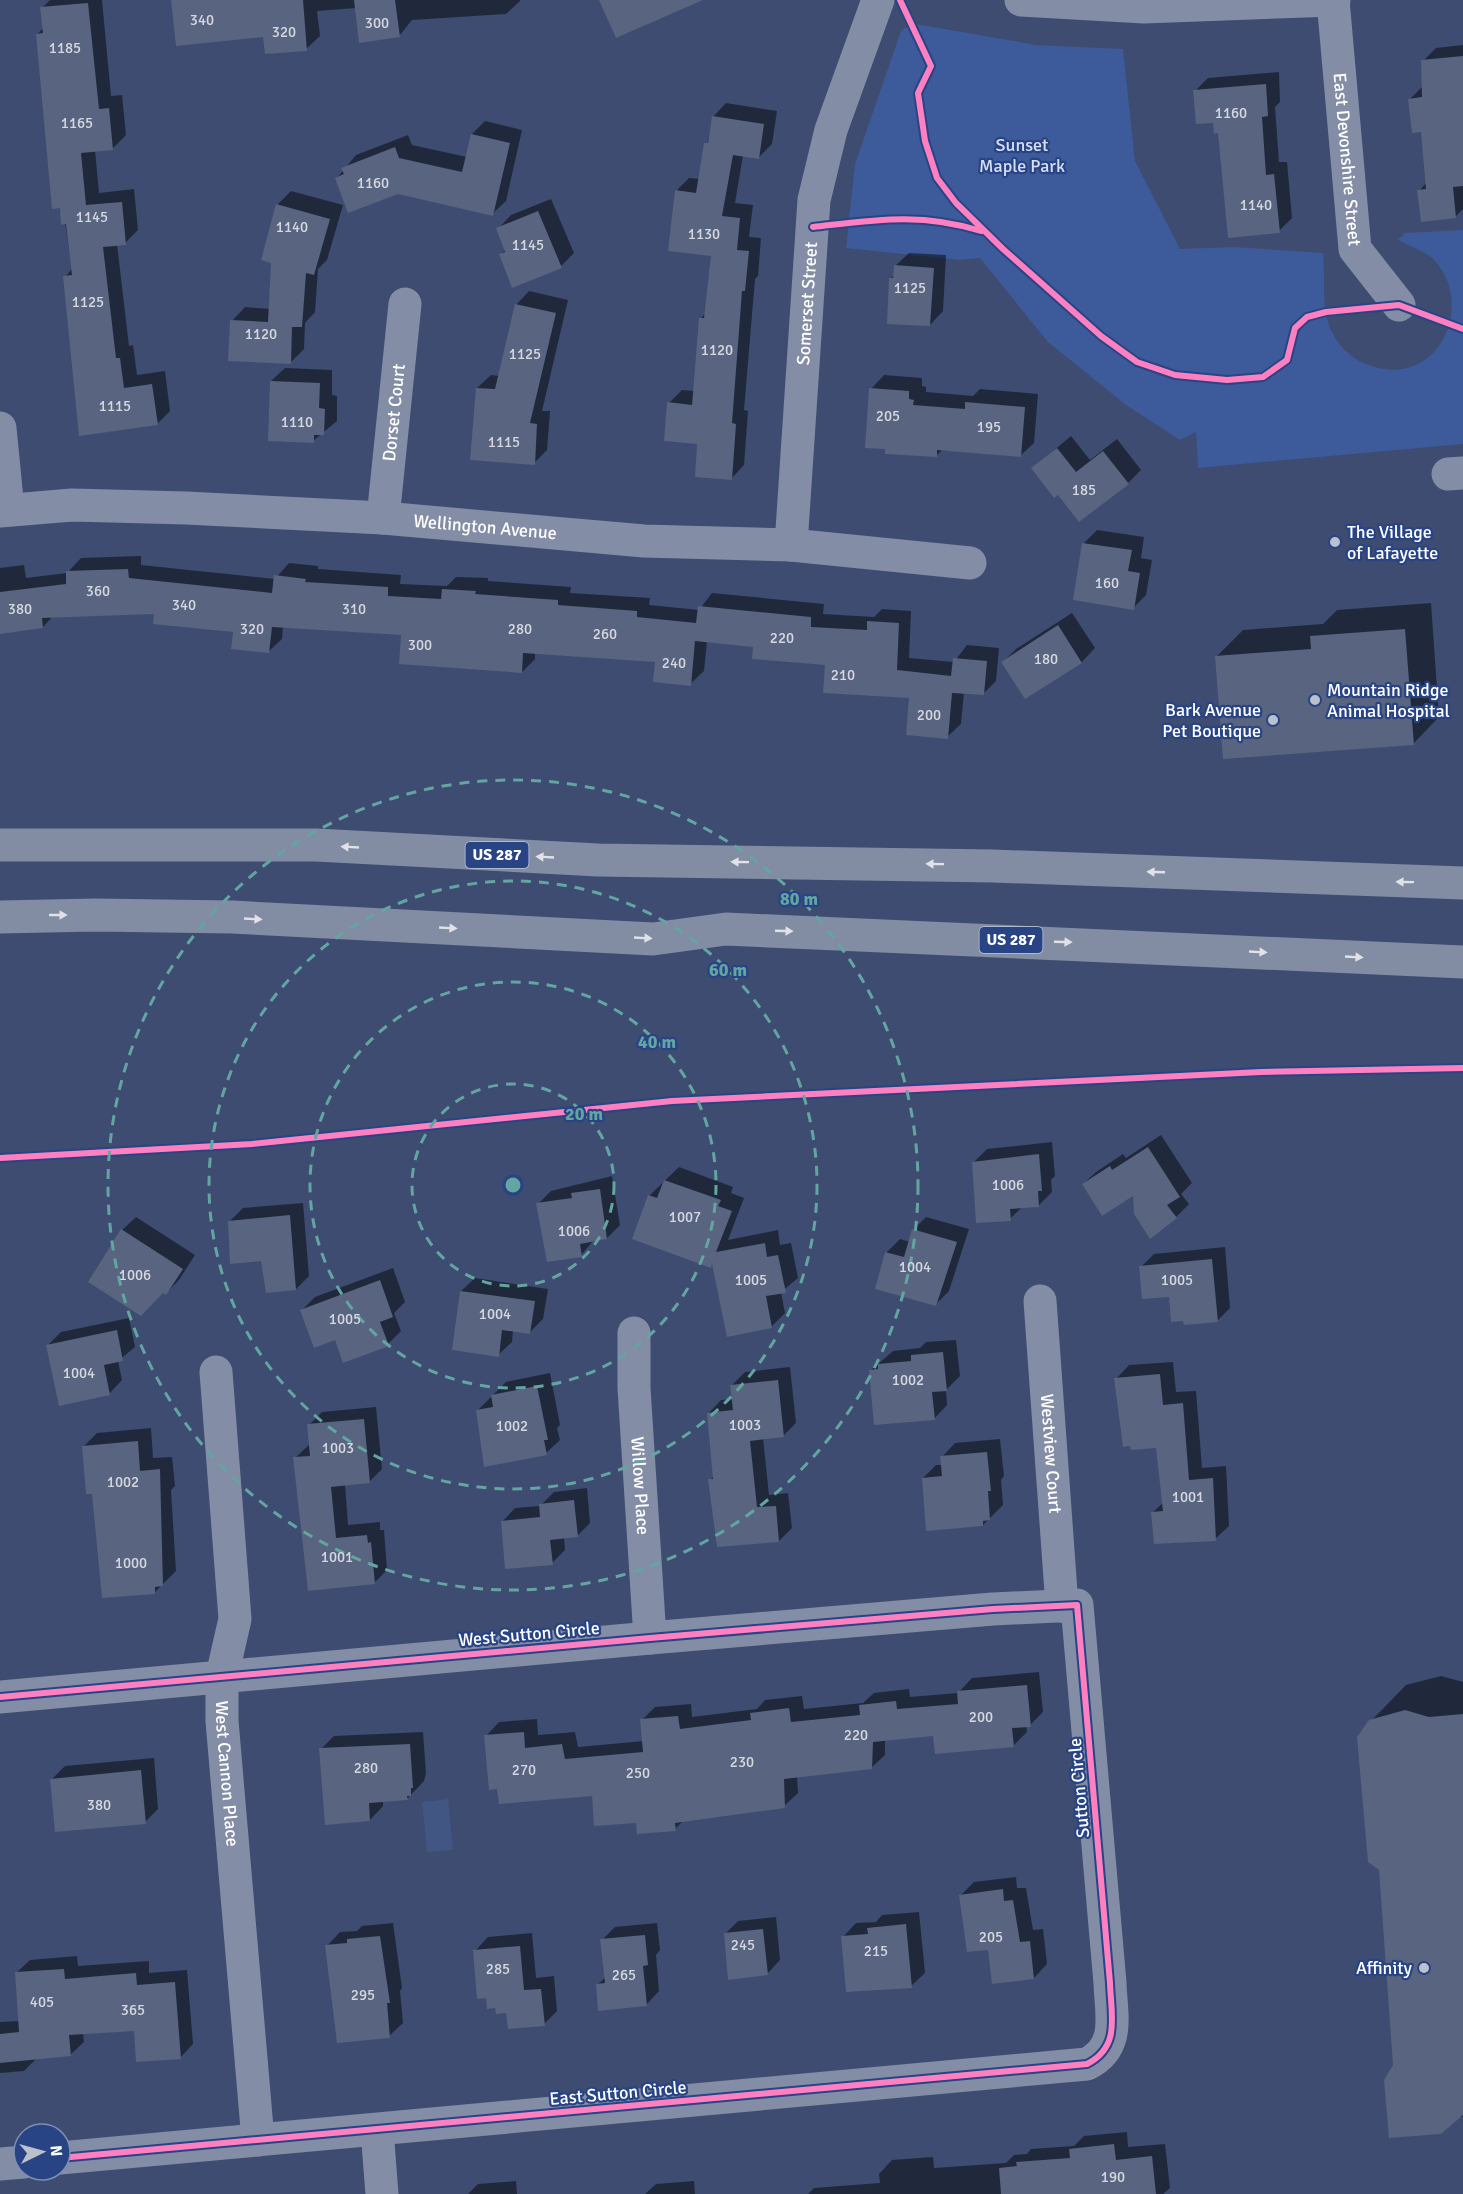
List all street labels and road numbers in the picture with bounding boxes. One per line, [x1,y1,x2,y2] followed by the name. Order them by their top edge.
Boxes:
[1328,72,1366,247] street label: East Devonshire Street
[792,241,822,366] street label: Somerset Street
[378,363,410,463] street label: Dorset Court
[412,510,558,544] street label: Wellington Avenue
[466,842,528,868] road number: US 287
[980,927,1042,953] road number: US 287
[1036,1393,1066,1514] street label: Westview Court
[626,1436,654,1536] street label: Willow Place
[457,1617,601,1651] street label: West Sutton Circle
[211,1701,244,1848] street label: West Cannon Place
[1064,1737,1094,1839] street label: Sutton Circle
[549,2076,687,2110] street label: East Sutton Circle

